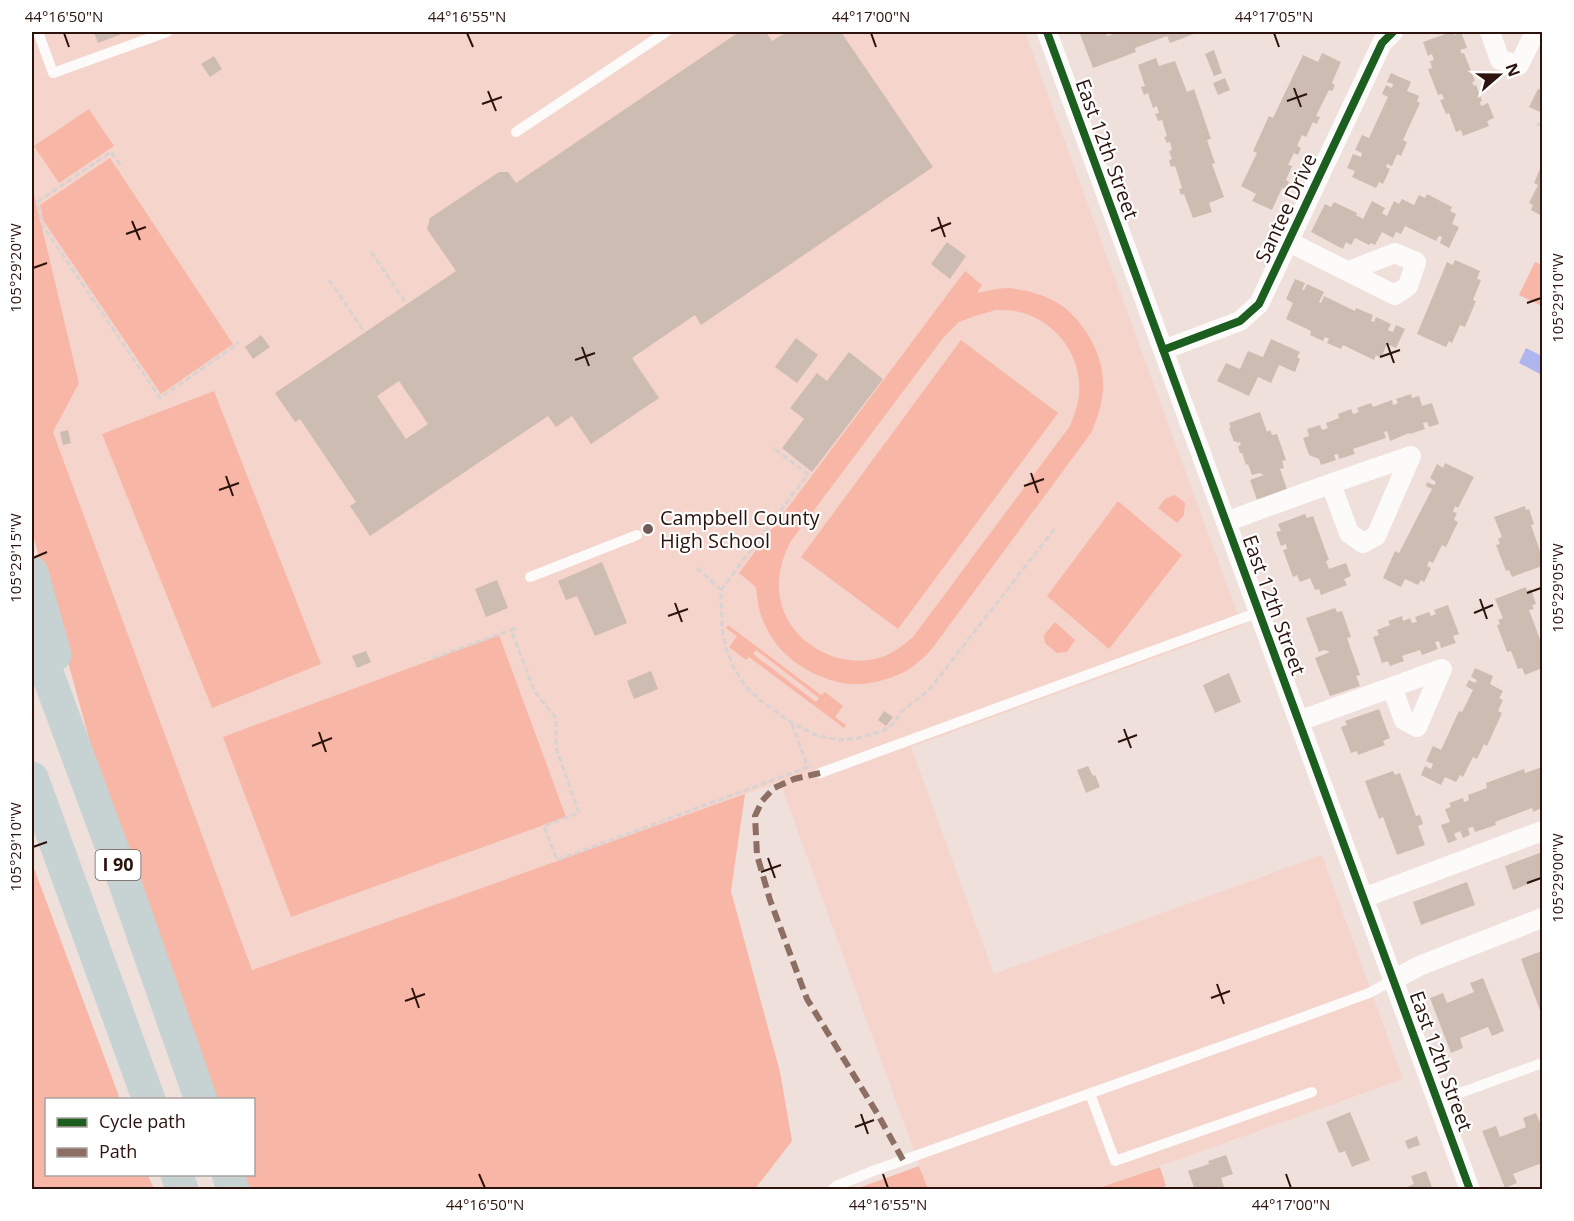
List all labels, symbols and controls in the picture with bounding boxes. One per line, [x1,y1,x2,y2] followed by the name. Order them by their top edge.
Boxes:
[25,6,103,26] text: 44°16'50"N
[428,6,506,26] text: 44°16'55"N
[832,6,910,26] text: 44°17'00"N
[1235,6,1313,26] text: 44°17'05"N
[1469,45,1529,105] north arrow
[1501,60,1526,80] text: N
[1070,75,1145,223] street label: East 12th Street
[1248,149,1323,267] street label: Santee Drive
[5,223,25,313] text: 105°29'20"W
[1547,253,1567,343] text: 105°29'10"W
[660,504,821,554] place label: Campbell County High School
[5,513,25,603] text: 105°29'15"W
[641,522,655,536] marker: Campbell County High School
[1237,531,1312,679] street label: East 12th Street
[1547,543,1567,633] text: 105°29'05"W
[5,802,25,892] text: 105°29'10"W
[1547,833,1567,923] text: 105°29'00"W
[96,850,140,880] road number: I 90
[1404,987,1479,1135] street label: East 12th Street
[45,1098,255,1176] legend
[99,1109,186,1133] text: Cycle path
[99,1139,137,1163] text: Path
[446,1194,524,1214] text: 44°16'50"N
[849,1194,927,1214] text: 44°16'55"N
[1252,1194,1330,1214] text: 44°17'00"N

